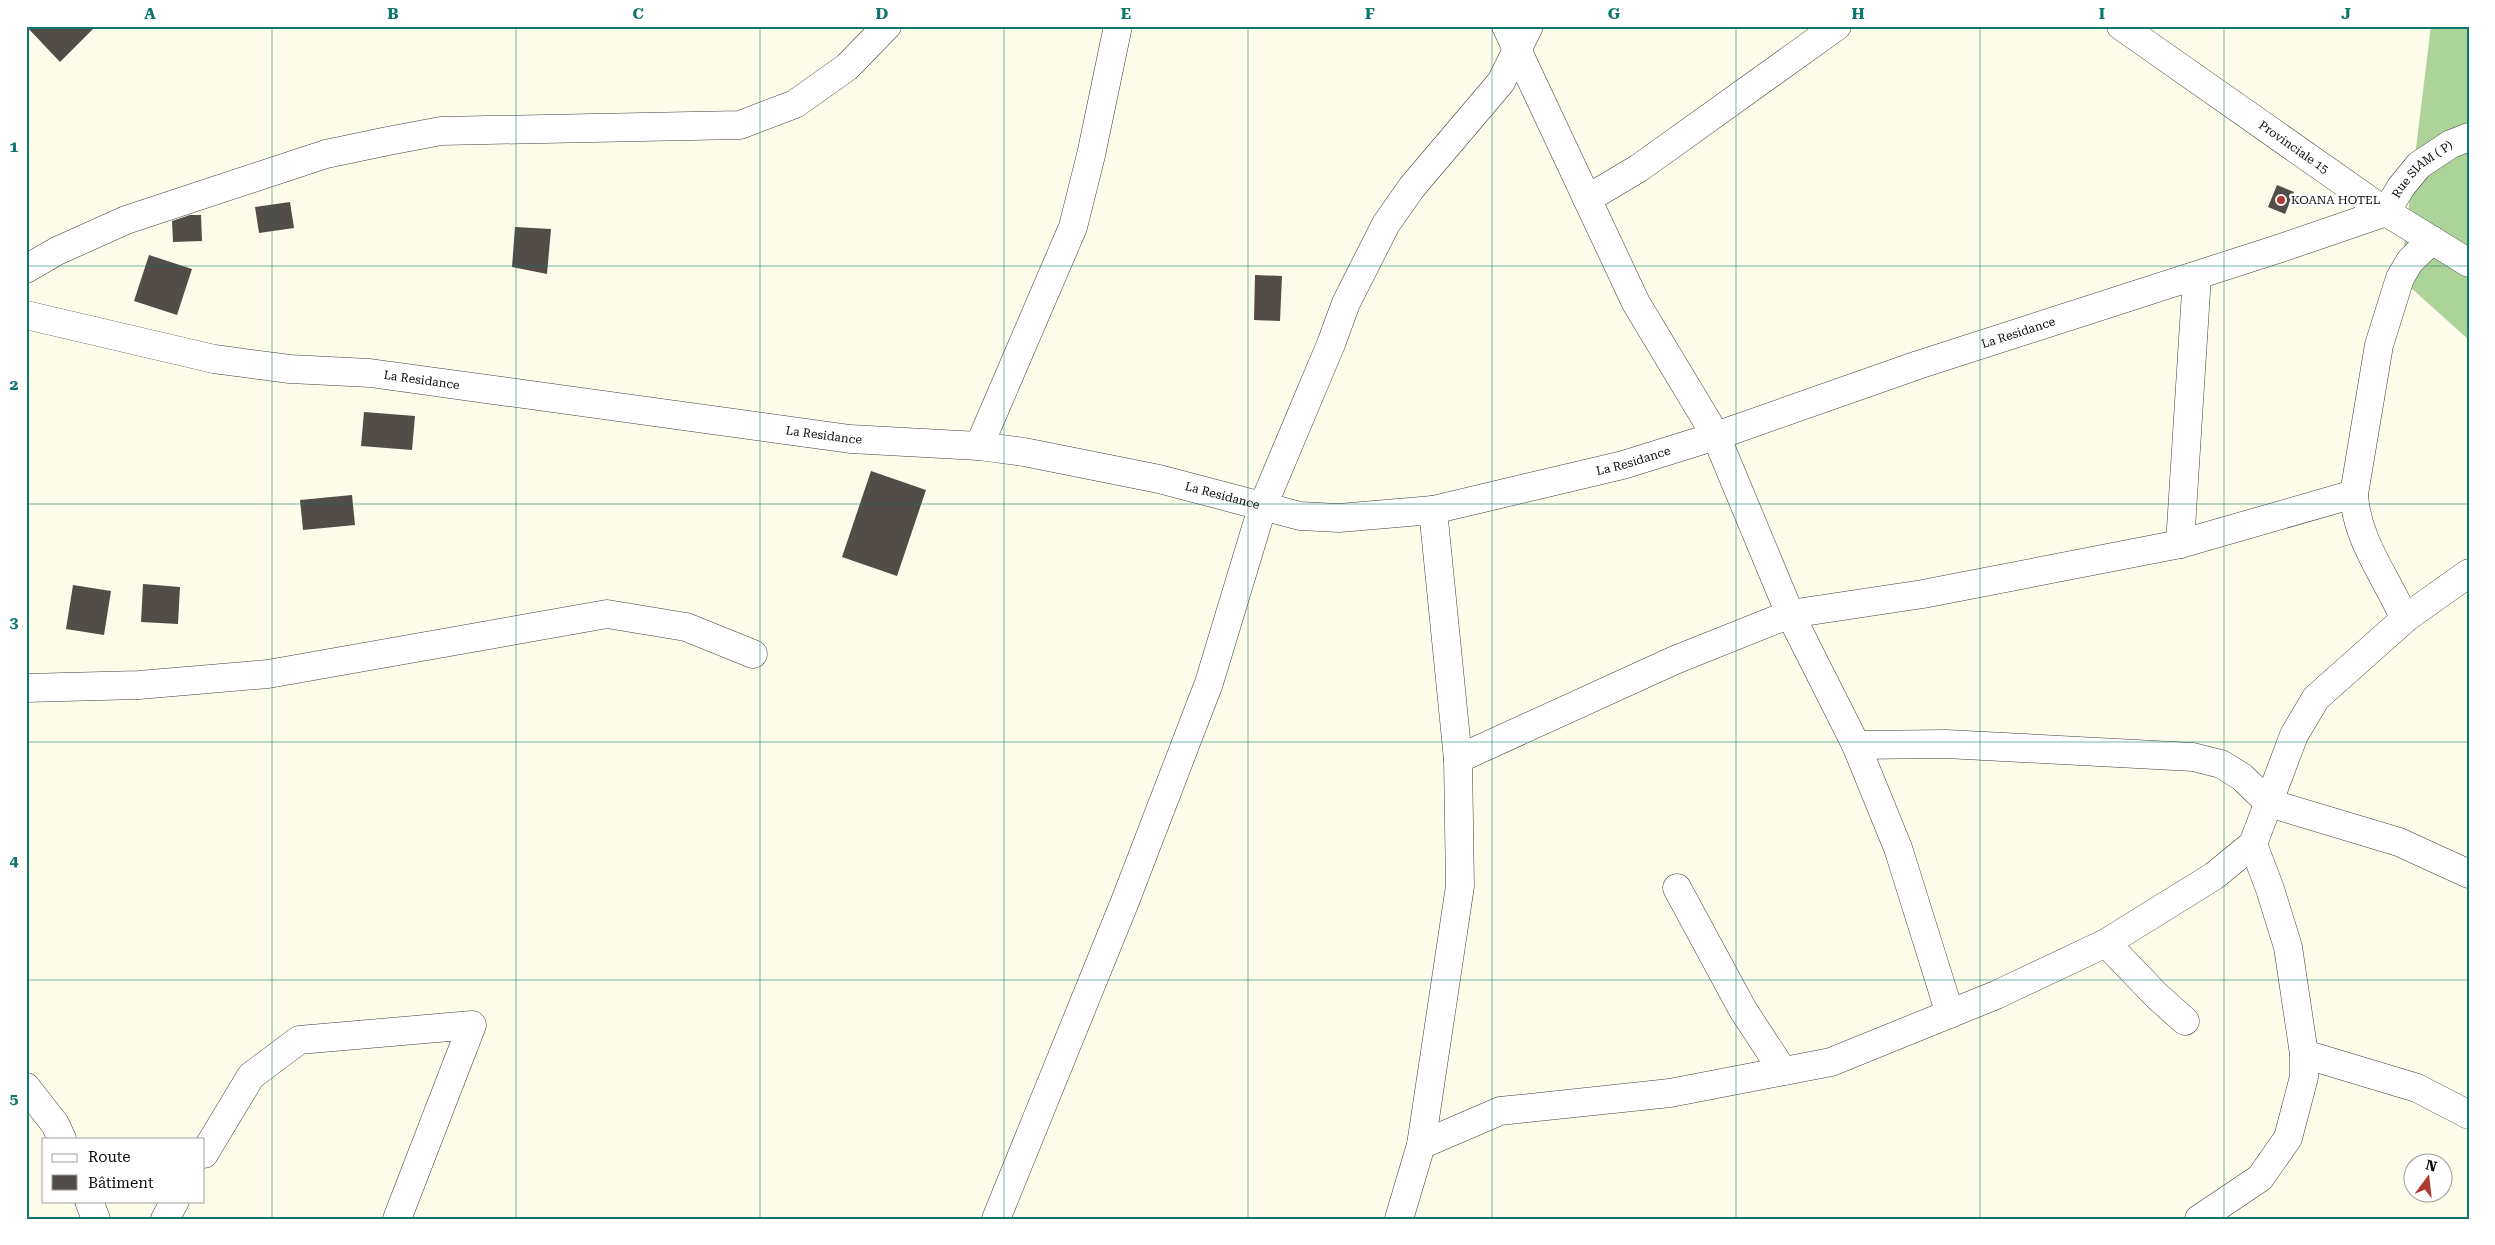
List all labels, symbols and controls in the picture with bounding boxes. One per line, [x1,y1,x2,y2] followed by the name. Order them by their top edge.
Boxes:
[144,4,156,23] text: A
[387,4,399,23] text: B
[632,4,644,23] text: C
[876,4,889,23] text: D
[1121,4,1131,23] text: E
[1365,4,1375,23] text: F
[1608,4,1621,23] text: G
[1851,4,1865,23] text: H
[2099,4,2105,23] text: I
[2341,4,2351,23] text: J
[2256,118,2332,177] street label: Provinciale 15
[10,137,19,156] text: 1
[2389,138,2455,200] street label: Rue SIAM ( P)
[2291,193,2380,207] place label: KOANA HOTEL
[2275,194,2287,206] marker: KOANA HOTEL
[1980,314,2057,351] street label: La Residance
[383,368,461,392] street label: La Residance
[10,375,19,394] text: 2
[785,423,863,447] street label: La Residance
[1595,444,1673,478] street label: La Residance
[1183,479,1262,512] street label: La Residance
[10,613,19,632] text: 3
[10,851,19,870] text: 4
[10,1089,19,1108] text: 5
[42,1138,205,1202] legend
[88,1148,130,1166] text: Route
[2402,1152,2452,1202] north arrow
[2424,1156,2439,1175] text: N
[88,1174,154,1192] text: Bâtiment

